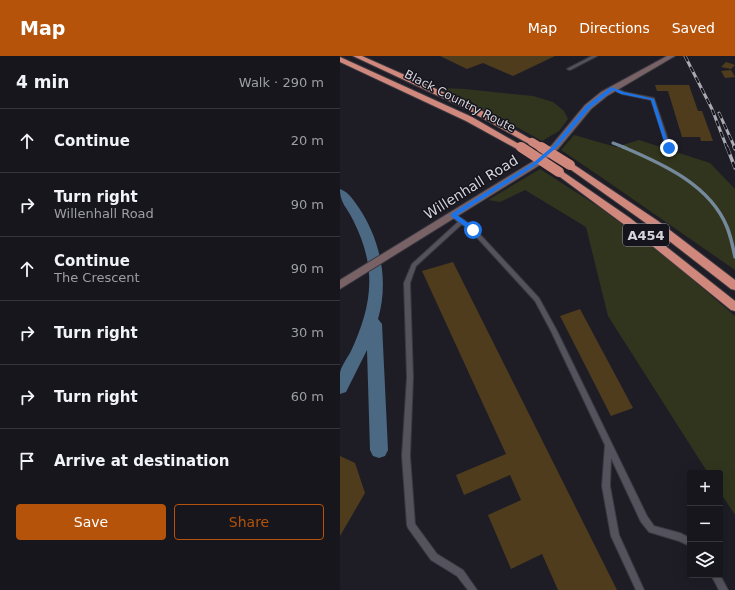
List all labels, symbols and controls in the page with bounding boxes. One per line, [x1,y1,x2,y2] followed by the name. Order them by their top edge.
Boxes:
[20,17,65,39] text: Map
[528,20,557,36] text: Map
[579,20,650,36] text: Directions
[672,20,715,36] text: Saved
[402,67,518,135] street label: Black Country Route
[16,72,69,92] text: 4 min
[239,75,324,90] text: Walk · 290 m
[16,130,38,152] icon: ahead
[54,132,130,150] text: Continue
[291,133,324,148] text: 20 m
[660,139,678,157] route end
[421,152,521,222] street label: Willenhall Road
[54,188,138,206] text: Turn right
[16,194,38,216] icon: right
[291,197,324,212] text: 90 m
[54,206,154,221] text: Willenhall Road
[464,221,482,239] route start
[623,224,669,246] road number: A454
[54,252,130,270] text: Continue
[16,258,38,280] icon: ahead
[291,261,324,276] text: 90 m
[54,270,140,285] text: The Crescent
[16,322,38,344] icon: right
[54,324,138,342] text: Turn right
[291,325,324,340] text: 30 m
[16,386,38,408] icon: right
[54,388,138,406] text: Turn right
[291,389,324,404] text: 60 m
[16,450,38,472] icon: arrive
[54,452,229,470] text: Arrive at destination
[687,470,723,578] map controls
[687,470,723,506] button: +
[16,504,166,540] button: Save
[174,504,324,540] button: Share
[687,506,723,542] button: −
[687,542,723,578] button: layers

